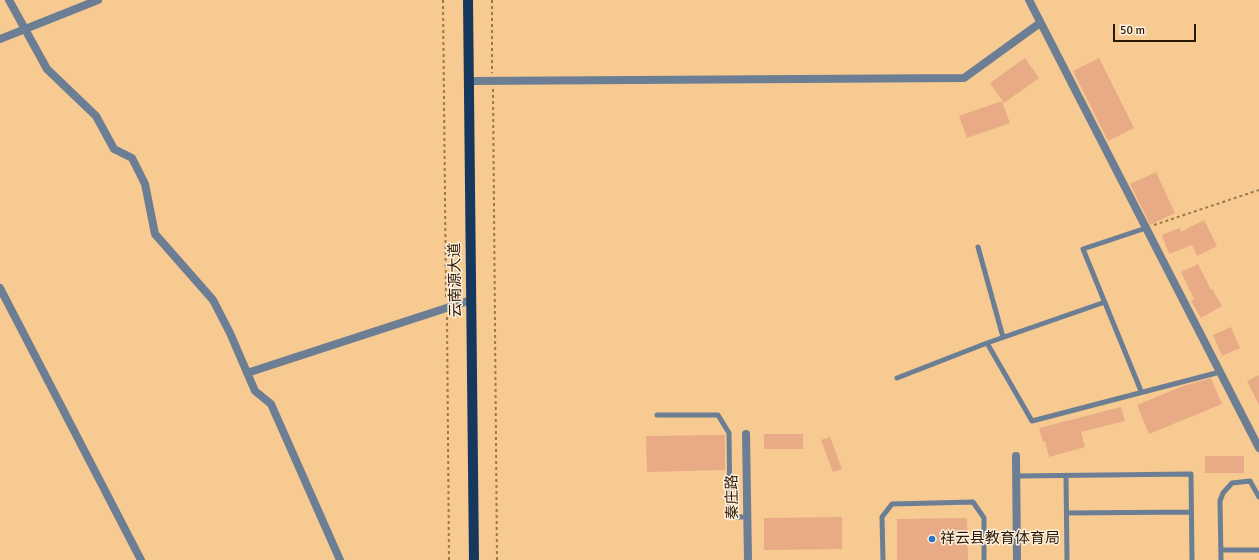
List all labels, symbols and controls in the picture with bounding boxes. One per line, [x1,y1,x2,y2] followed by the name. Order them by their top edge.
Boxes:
[1115,16,1198,42] scale bar
[1120,23,1145,38] text: 50 m
[446,242,466,318] street label: 云南源大道
[724,474,742,520] street label: 秦庄路
[940,530,1060,548] place label: 祥云县教育体育局
[927,534,937,544] marker: 祥云县教育体育局

